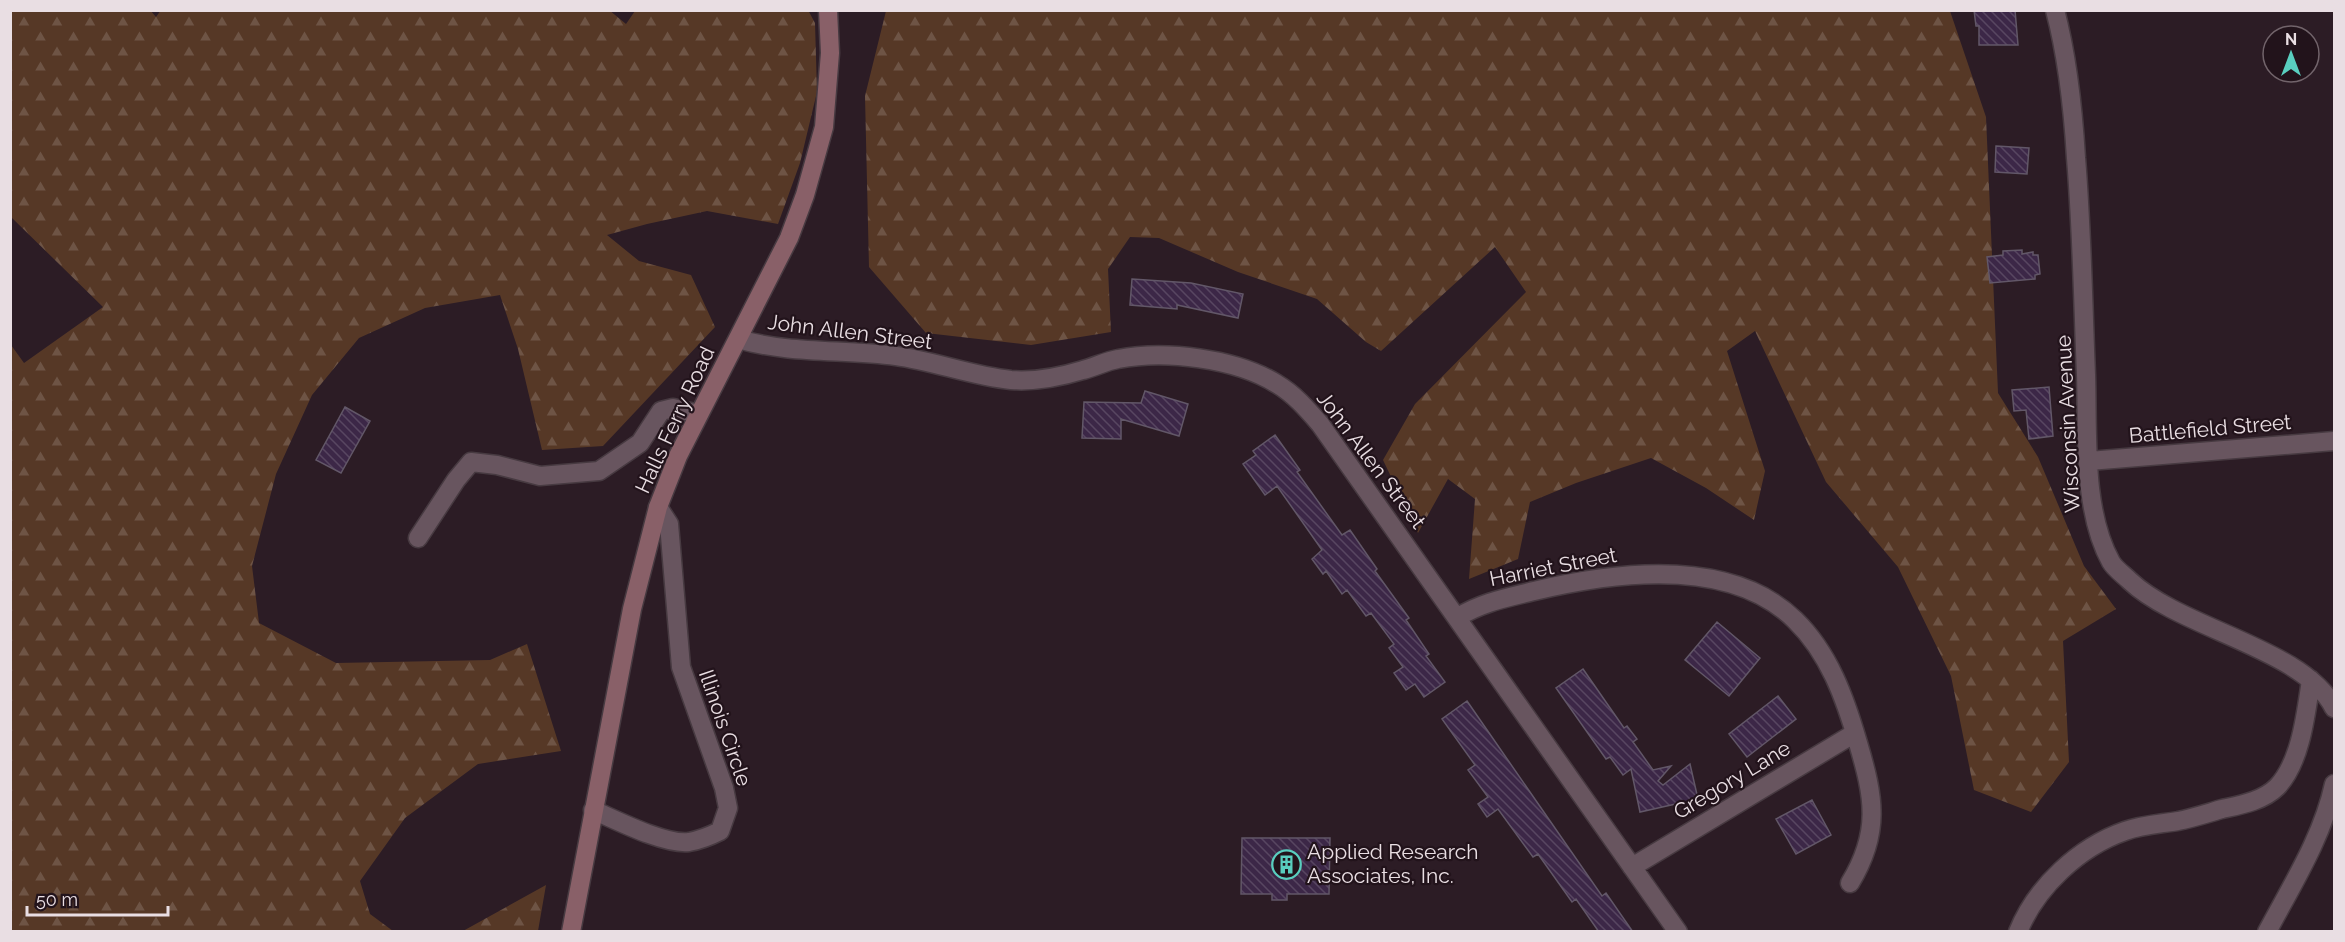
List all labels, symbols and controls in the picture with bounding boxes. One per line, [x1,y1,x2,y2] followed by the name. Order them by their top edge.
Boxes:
[2261,24,2321,84] north arrow
[2285,30,2297,49] text: N
[766,309,934,354] street label: John Allen Street
[2050,334,2085,514] street label: Wisconsin Avenue
[630,342,719,497] street label: Halls Ferry Road
[1312,386,1431,533] street label: John Allen Street
[2128,409,2292,448] street label: Battlefield Street
[1487,542,1619,591] street label: Harriet Street
[694,666,757,789] street label: Illinois Circle
[1669,735,1795,824] street label: Gregory Lane
[1307,839,1479,888] place label: Applied Research Associates, Inc.
[1270,848,1302,880] building icon: Applied Research Associates, Inc.
[27,879,168,917] scale bar
[36,889,78,910] text: 50 m

